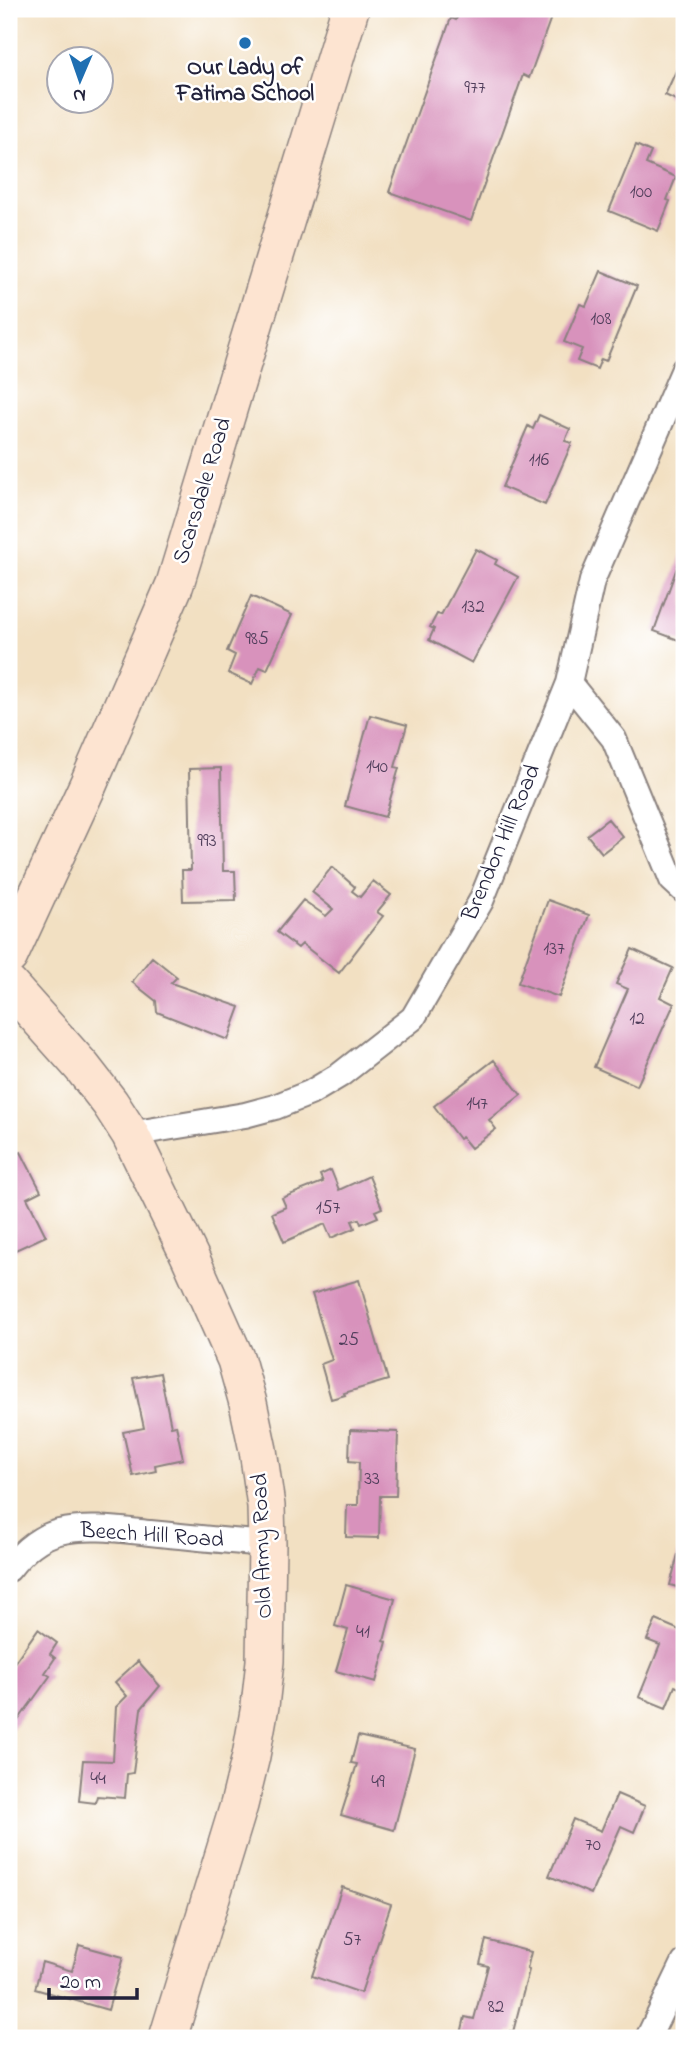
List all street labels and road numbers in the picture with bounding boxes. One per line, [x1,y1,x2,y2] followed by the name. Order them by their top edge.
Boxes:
[165,414,241,568] street label: Scarsdale Road
[454,760,550,927] street label: Brendon Hill Road
[244,1473,284,1619] street label: Old Army Road
[78,1514,225,1557] street label: Beech Hill Road

